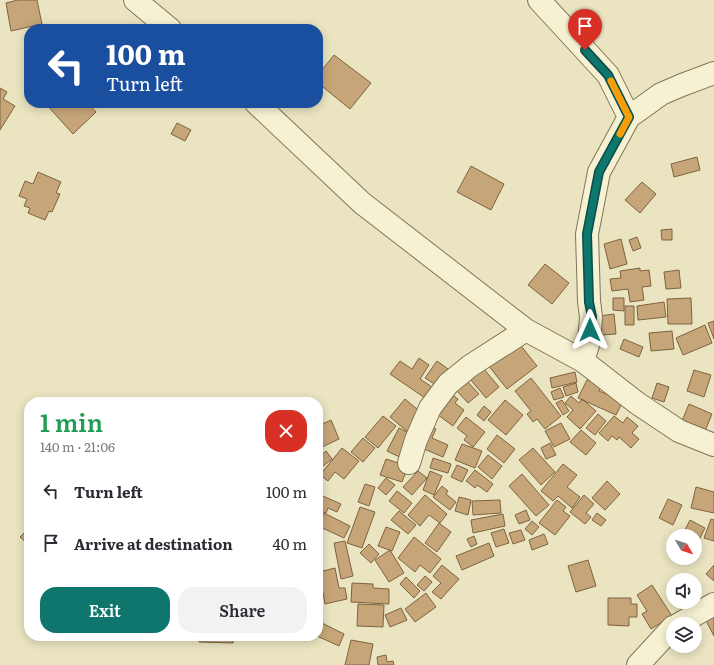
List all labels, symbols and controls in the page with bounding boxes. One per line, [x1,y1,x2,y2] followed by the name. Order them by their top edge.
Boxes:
[568,9,602,50] pin
[574,15,596,37] icon: arrive
[106,32,186,74] text: 100 m
[40,40,92,92] icon: left
[106,70,183,97] text: Turn left
[569,309,611,351] position arrow
[40,404,103,439] text: 1 min
[265,410,307,452] button: close
[40,437,115,456] text: 140 m · 21:06
[40,480,62,502] icon: left
[74,480,143,503] text: Turn left
[266,480,307,503] text: 100 m
[666,529,702,565] north arrow
[666,529,702,653] map controls
[40,532,62,554] icon: arrive
[74,532,233,555] text: Arrive at destination
[273,532,307,555] text: 40 m
[666,573,702,609] button: sound
[40,587,170,633] button: Exit
[178,587,307,633] button: Share
[666,617,702,653] button: layers

